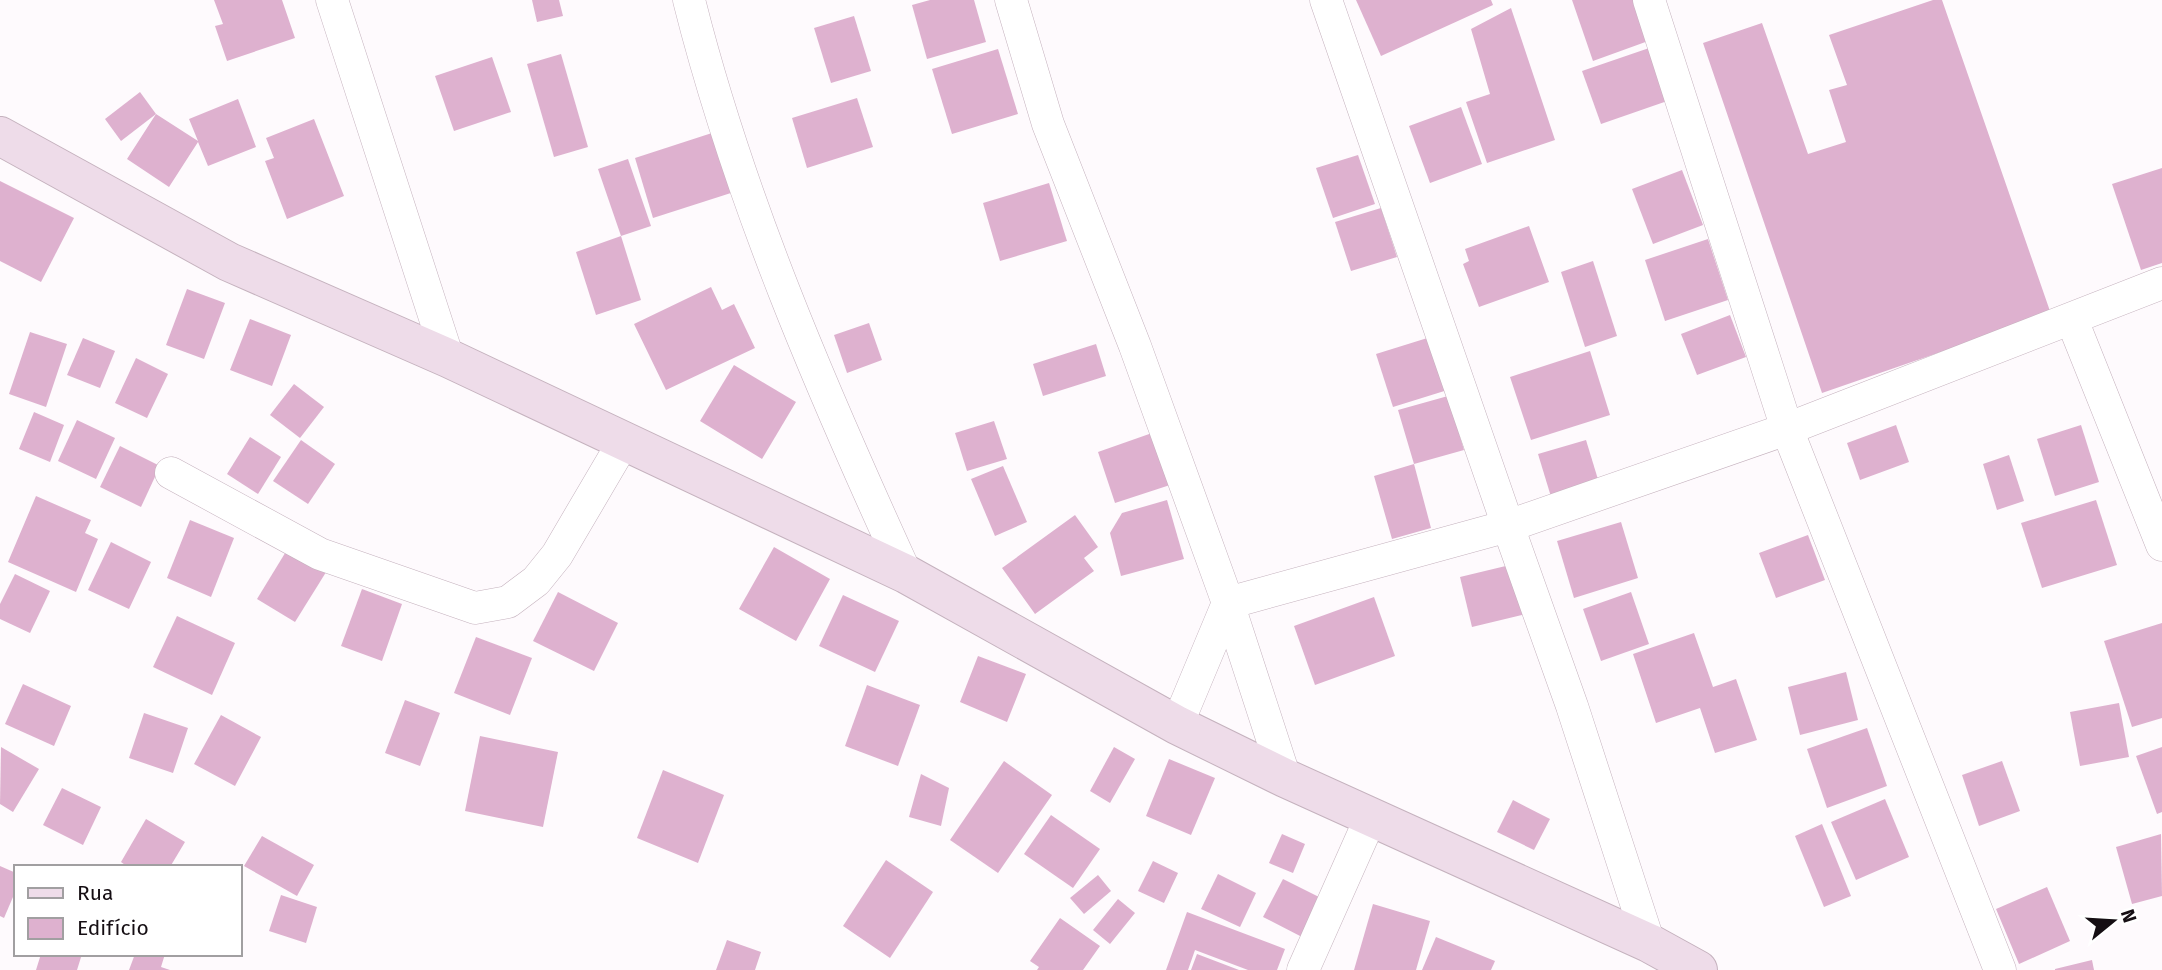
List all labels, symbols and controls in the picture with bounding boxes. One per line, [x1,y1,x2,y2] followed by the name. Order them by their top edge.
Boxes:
[14,865,242,956] legend
[77,880,113,906] text: Rua
[2078,886,2148,956] north arrow
[2116,906,2142,925] text: N
[77,915,149,941] text: Edifício

